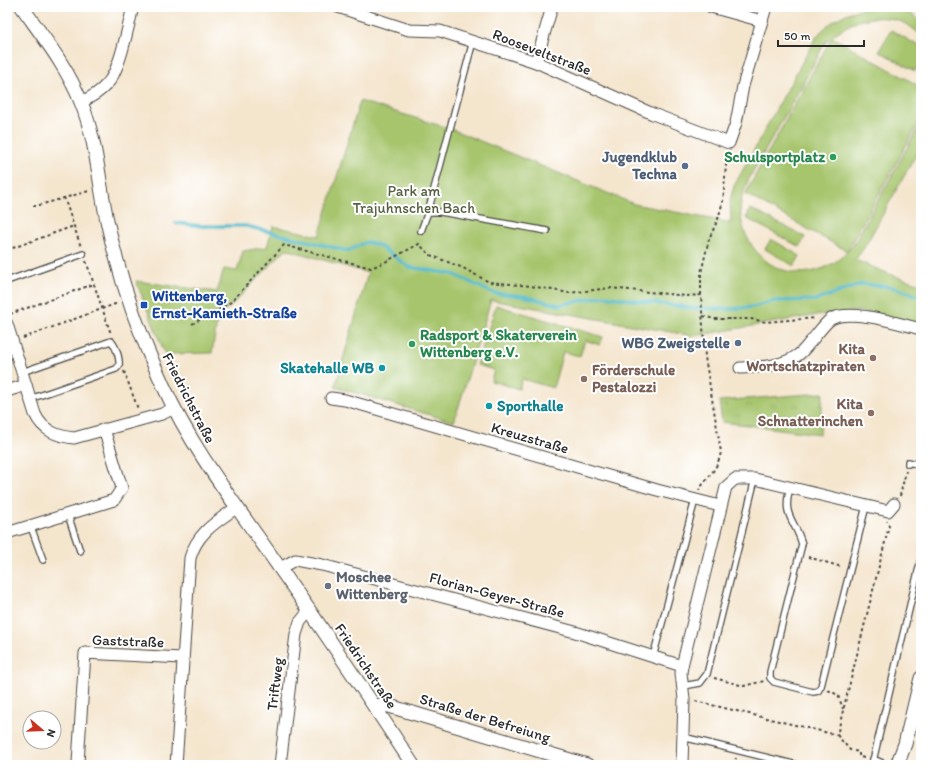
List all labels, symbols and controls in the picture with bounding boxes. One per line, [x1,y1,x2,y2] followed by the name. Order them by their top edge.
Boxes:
[778,22,864,48] scale bar
[490,25,594,79] street label: Rooseveltstraße
[784,29,810,43] text: 50 m
[601,148,678,183] place label: Jugendklub Techna
[724,148,825,167] place label: Schulsportplatz
[828,152,838,162] marker: Schulsportplatz
[680,161,690,171] marker: Jugendklub Techna
[353,182,475,217] park label: Park am Trajuhnschen Bach
[152,287,297,322] place label: Wittenberg, Ernst-Kamieth-Straße
[139,300,149,310] marker: Wittenberg, Ernst-Kamieth-Straße
[420,326,578,362] place label: Radsport & Skaterverein Wittenberg e.V.
[621,334,730,353] place label: WBG Zweigstelle
[733,338,743,348] marker: WBG Zweigstelle
[407,339,417,349] marker: Radsport & Skaterverein Wittenberg e.V.
[746,340,866,376] place label: Kita Wortschatzpiraten
[158,350,220,446] street label: Friedrichstraße
[868,353,878,363] marker: Kita Wortschatzpiraten
[280,359,375,377] place label: Skatehalle WB
[592,361,675,396] place label: Förderschule Pestalozzi
[377,363,387,373] marker: Skatehalle WB
[579,374,589,384] marker: Förderschule Pestalozzi
[758,395,864,430] place label: Kita Schnatterinchen
[497,397,564,416] place label: Sporthalle
[484,401,494,411] marker: Sporthalle
[866,408,876,418] marker: Kita Schnatterinchen
[489,418,571,458] street label: Kreuzstraße
[336,568,408,604] place label: Moschee Wittenberg
[428,568,566,622] street label: Florian-Geyer-Straße
[323,581,333,591] marker: Moschee Wittenberg
[331,620,401,712] street label: Friedrichstraße
[92,631,164,651] street label: Gaststraße
[263,656,287,712] street label: Triftweg
[417,690,553,747] street label: Straße der Befreiung
[22,710,62,750] north arrow
[44,727,58,739] text: N

